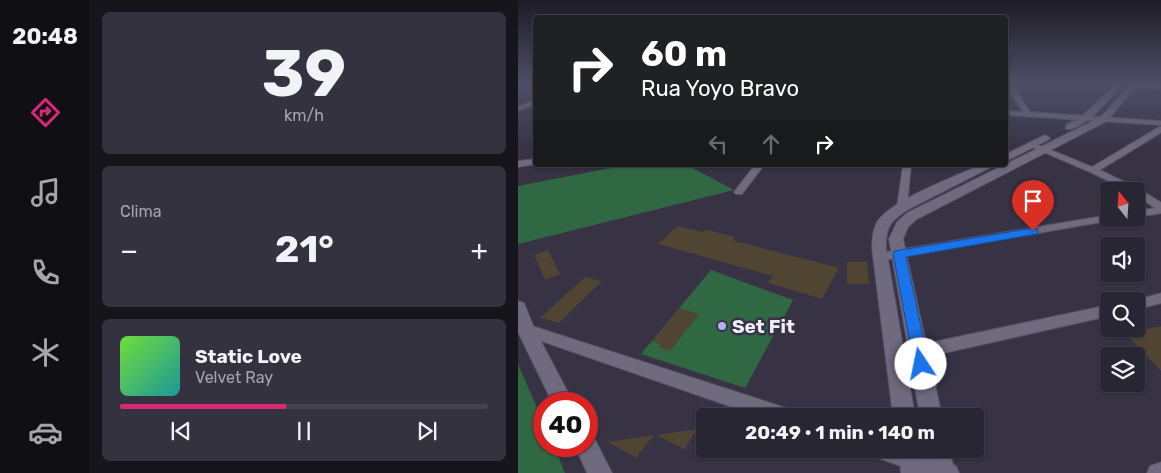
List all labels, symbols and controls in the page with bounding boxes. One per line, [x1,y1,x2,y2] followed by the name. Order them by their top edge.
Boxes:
[12,23,78,50] text: 20:48
[641,33,727,75] text: 60 m
[262,35,346,112] text: 39
[558,35,623,100] icon: right
[641,75,799,102] text: Rua Yoyo Bravo
[28,95,63,130] icon: directions
[284,106,324,125] text: km/h
[704,130,732,158] icon: left
[757,130,785,158] icon: ahead
[810,130,838,158] icon: right
[28,175,63,210] icon: music
[1012,180,1054,231] pin
[1100,182,1146,228] north arrow
[1100,182,1145,392] map controls
[1019,187,1047,215] icon: arrive
[120,202,161,221] text: Clima
[275,226,334,272] text: 21°
[120,234,138,267] text: −
[471,234,488,267] text: +
[1100,237,1145,282] button: sound
[28,255,63,290] icon: phone
[1100,292,1145,337] button: search
[732,315,795,338] place label: Set Fit
[716,320,728,332] marker: Set Fit
[28,335,63,370] icon: climate
[894,337,946,389] position arrow
[195,345,302,368] text: Static Love
[1100,347,1145,392] button: layers
[195,368,273,387] text: Velvet Ray
[533,392,598,457] speed limit sign: 40
[28,415,63,450] icon: car
[167,417,195,445] icon: previous
[290,417,318,445] icon: pause
[413,417,441,445] icon: next
[745,421,935,444] text: 20:49 · 1 min · 140 m

